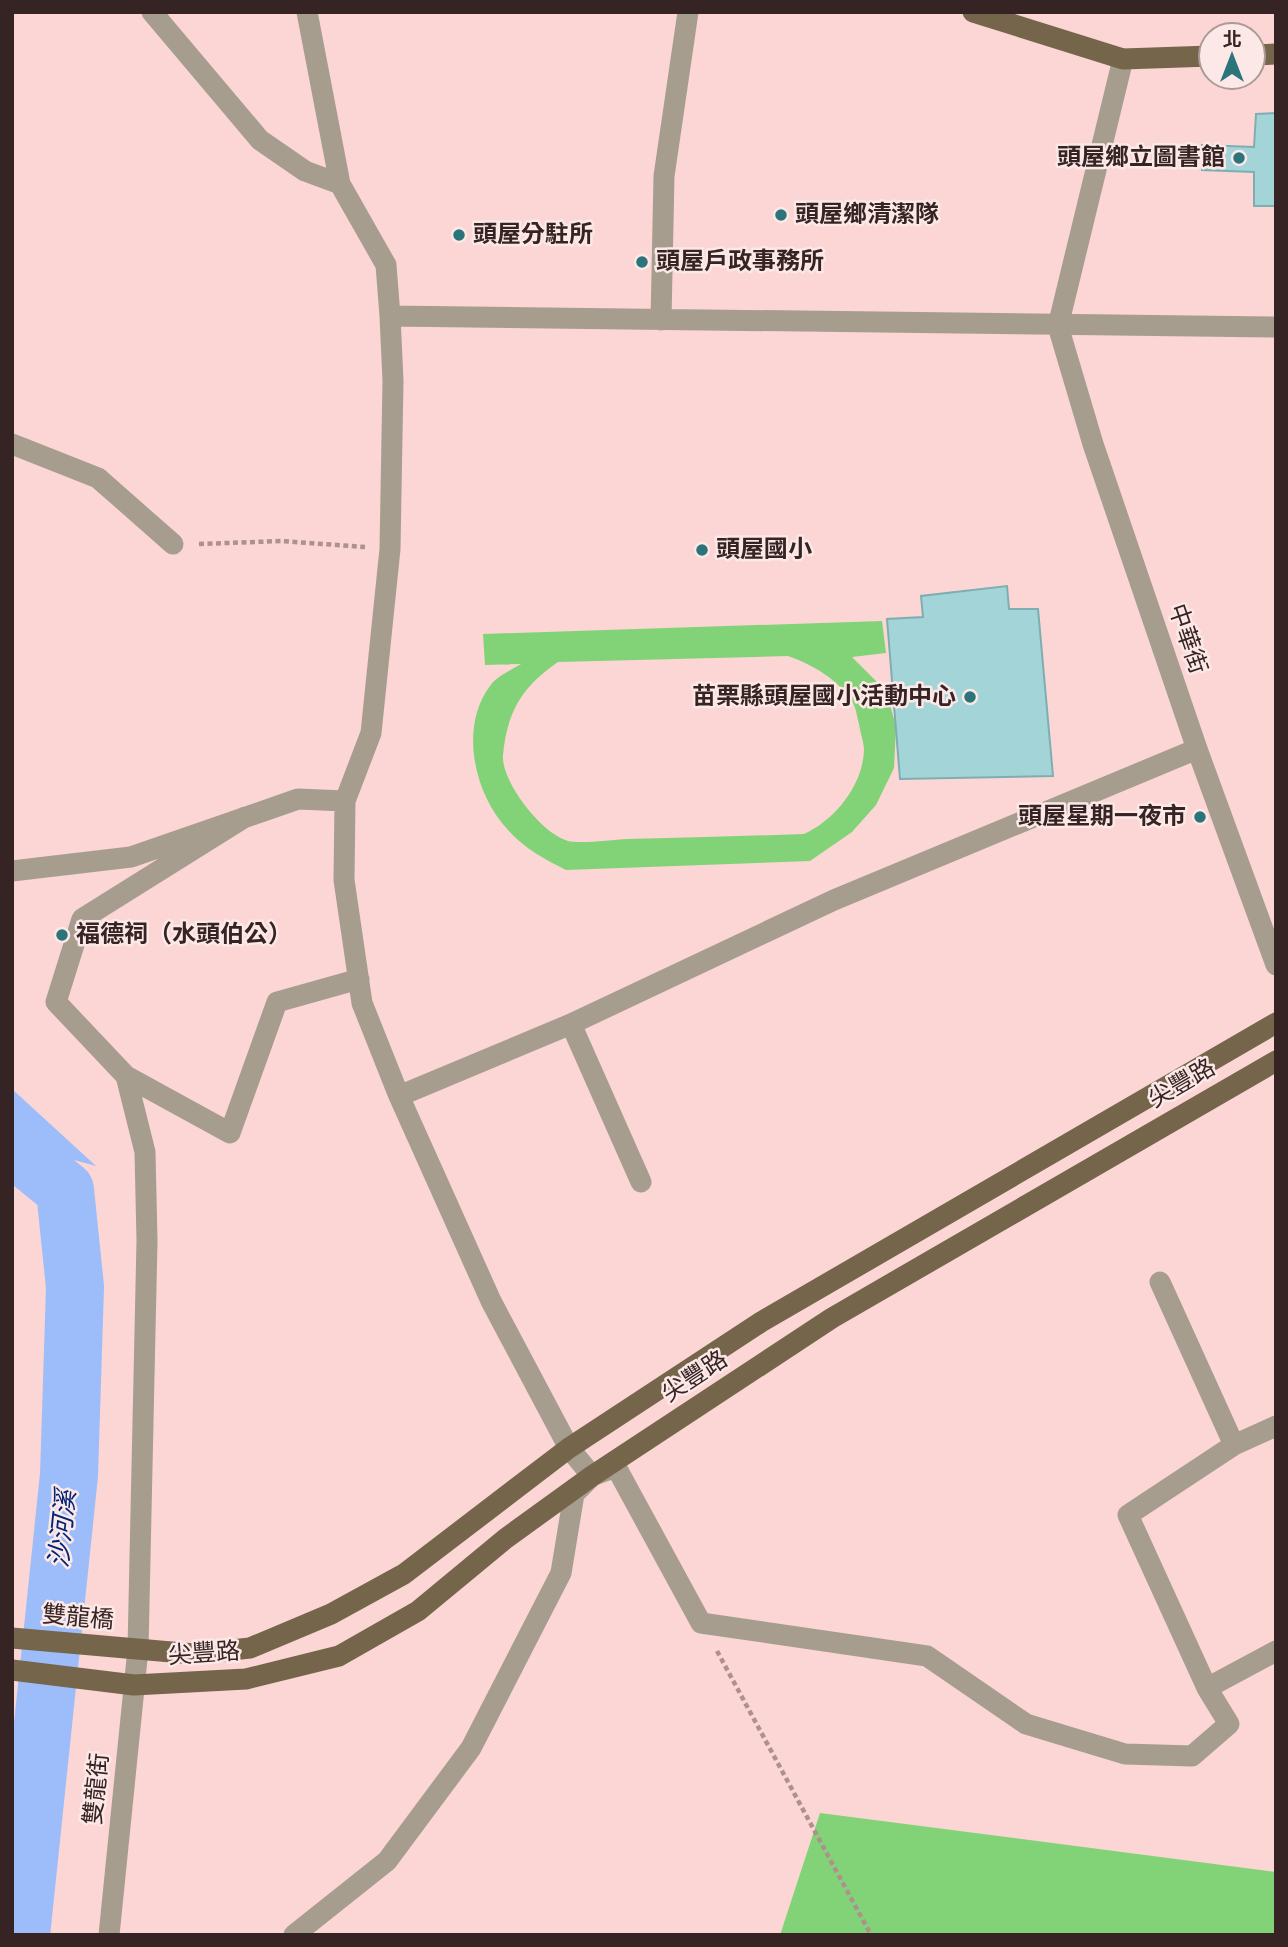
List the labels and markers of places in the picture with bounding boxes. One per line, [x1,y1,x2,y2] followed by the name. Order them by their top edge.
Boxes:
[1057,144,1225,170] place label: 頭屋鄉立圖書館
[1231,150,1247,166] marker: 頭屋鄉立圖書館
[795,201,939,227] place label: 頭屋鄉清潔隊
[773,207,789,223] marker: 頭屋鄉清潔隊
[473,221,593,247] place label: 頭屋分駐所
[451,227,467,243] marker: 頭屋分駐所
[656,248,824,274] place label: 頭屋戶政事務所
[634,254,650,270] marker: 頭屋戶政事務所
[716,536,812,562] place label: 頭屋國小
[694,542,710,558] marker: 頭屋國小
[692,683,956,709] place label: 苗栗縣頭屋國小活動中心
[962,689,978,705] marker: 苗栗縣頭屋國小活動中心
[1018,803,1186,829] place label: 頭屋星期一夜市
[1192,809,1208,825] marker: 頭屋星期一夜市
[76,921,292,947] place label: 福德祠（水頭伯公）
[54,927,70,943] marker: 福德祠（水頭伯公）

